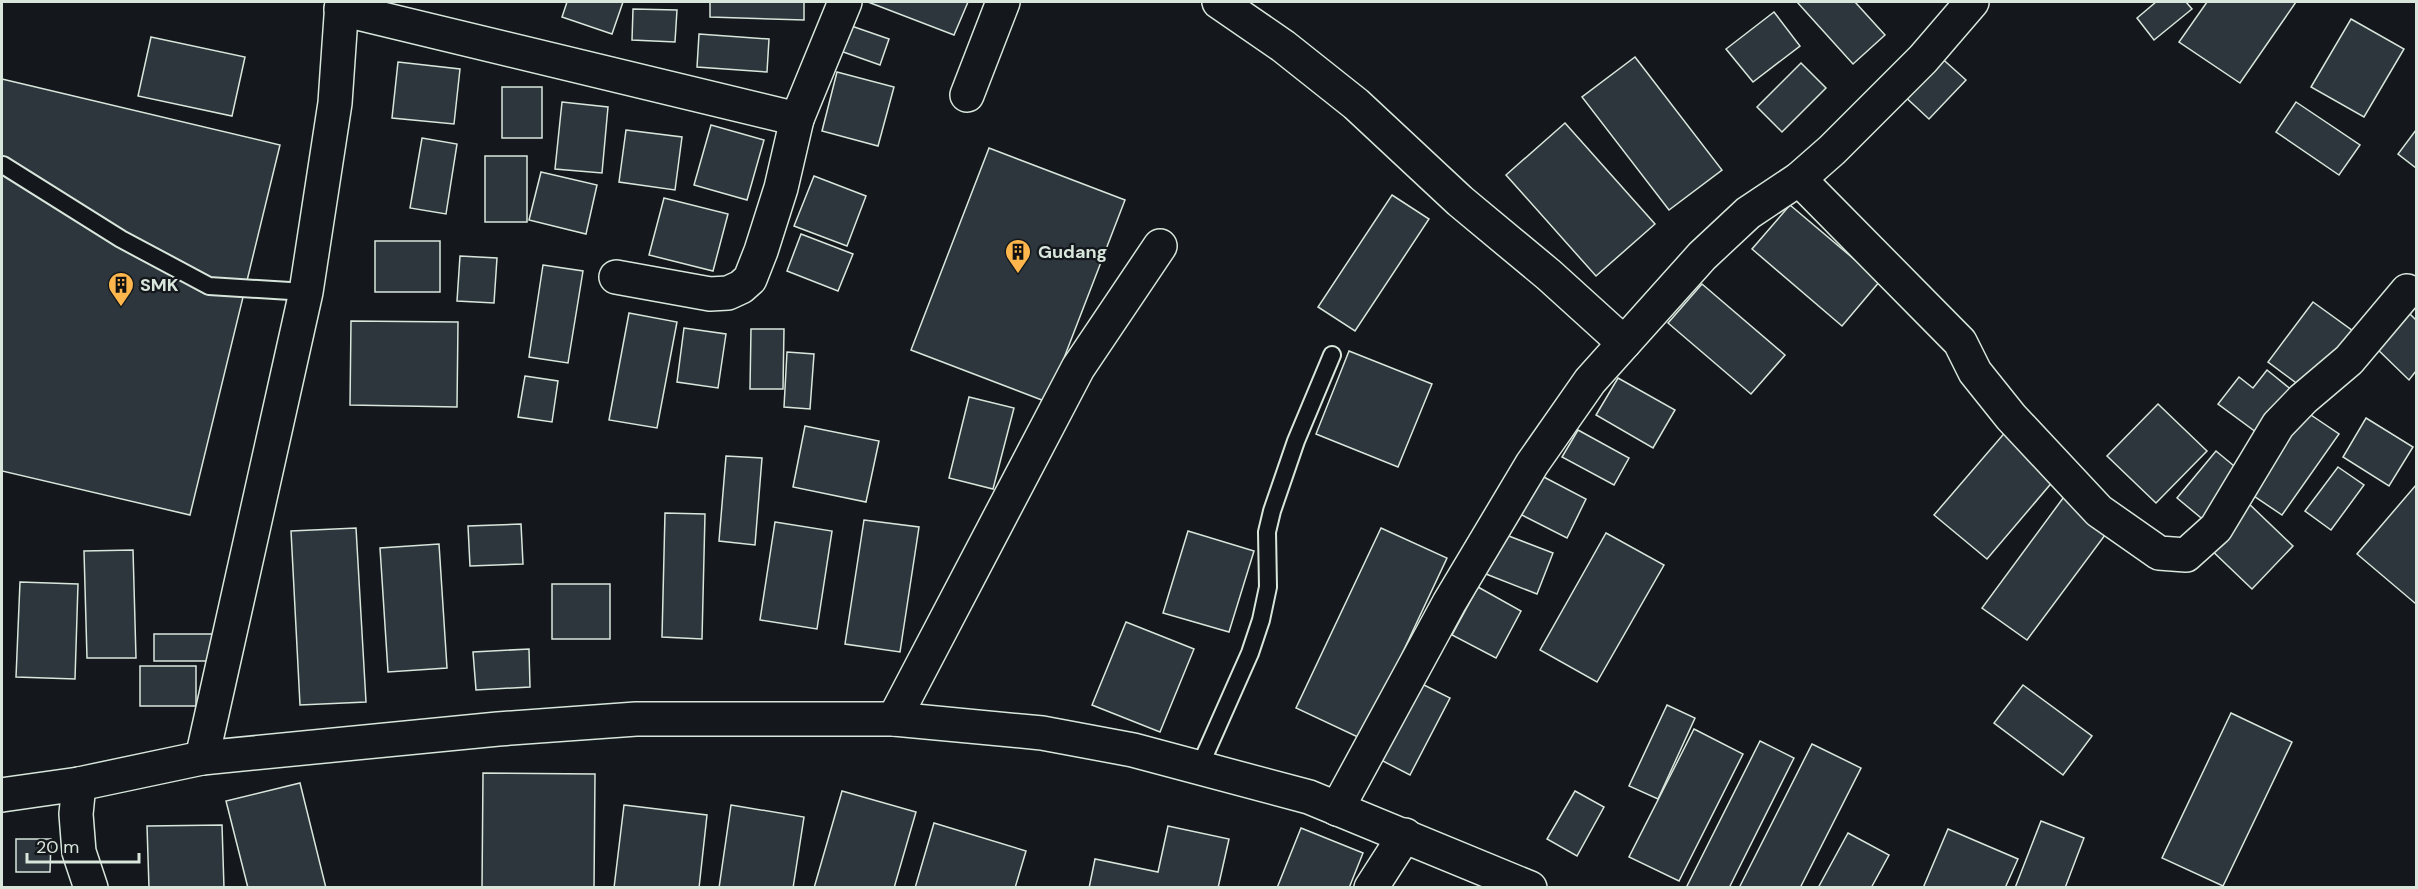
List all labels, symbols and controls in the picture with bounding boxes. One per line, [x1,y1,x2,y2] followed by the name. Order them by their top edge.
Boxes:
[1003,237,1033,275] building icon: Gudang
[1038,240,1107,264] place label: Gudang
[106,270,136,308] building icon: SMK
[140,273,179,297] place label: SMK
[27,826,140,864] scale bar
[36,835,79,859] text: 20 m

